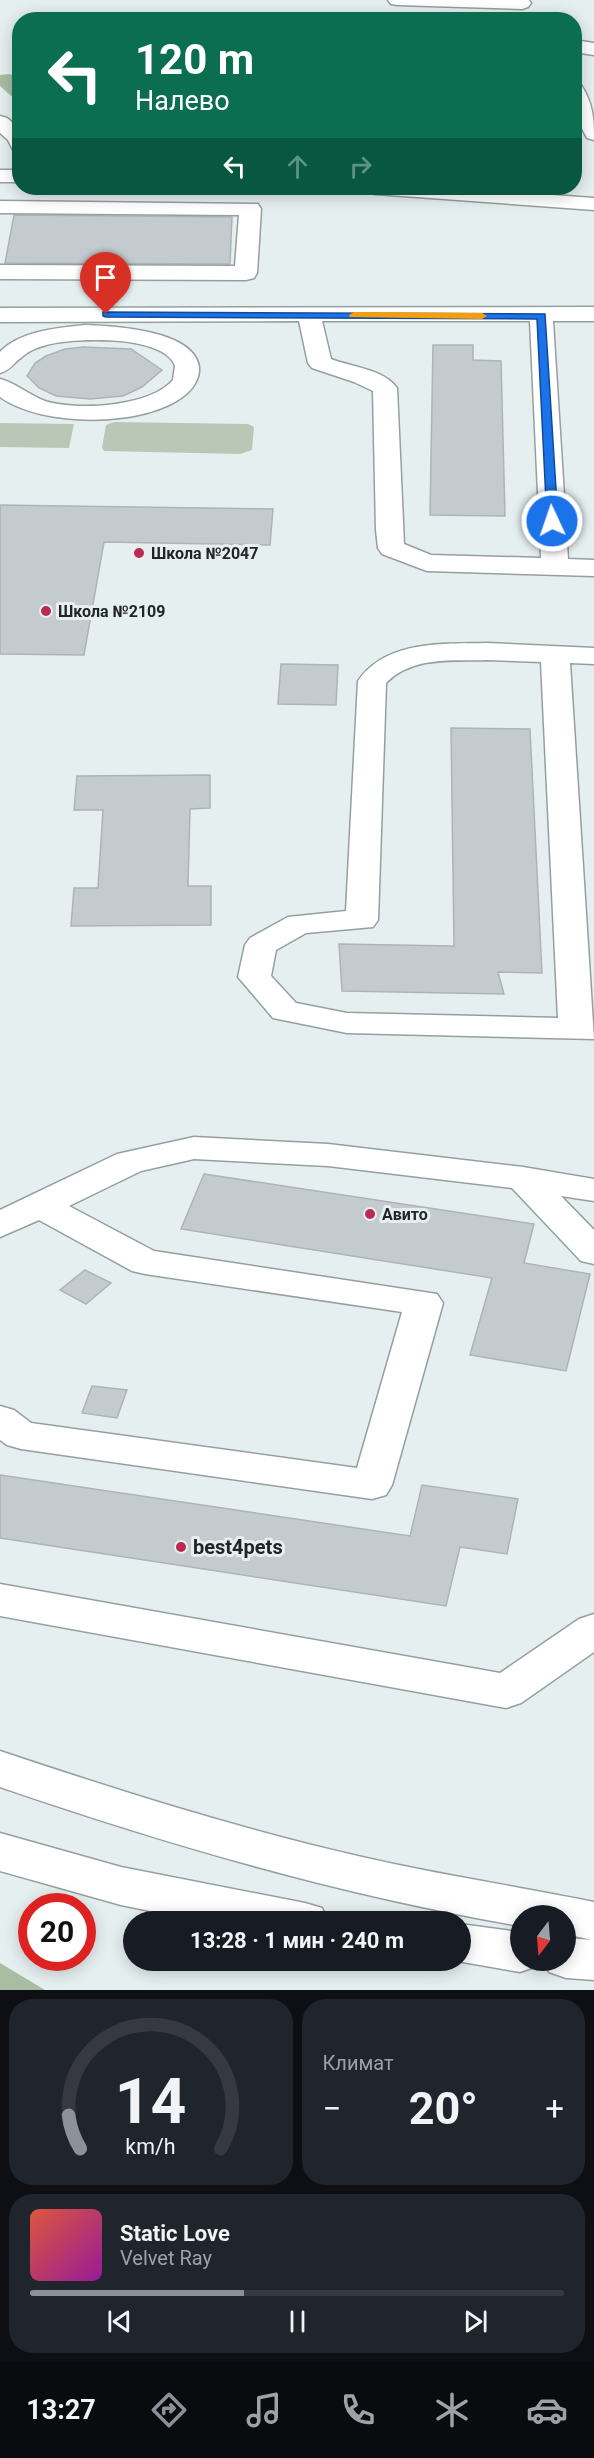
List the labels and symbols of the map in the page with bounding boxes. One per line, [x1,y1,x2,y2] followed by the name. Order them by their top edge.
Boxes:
[80,252,131,314] pin
[520,489,584,553] position arrow
[151,544,258,563] place label: Школа №2047
[132,546,146,560] marker: Школа №2047
[58,602,165,621] place label: Школа №2109
[39,604,53,618] marker: Школа №2109
[382,1205,428,1224] place label: Авито
[363,1207,377,1221] marker: Авито
[193,1535,283,1559] place label: best4pets
[174,1540,188,1554] marker: best4pets
[18,1893,96,1971] speed limit sign: 20
[510,1905,576,1971] north arrow

